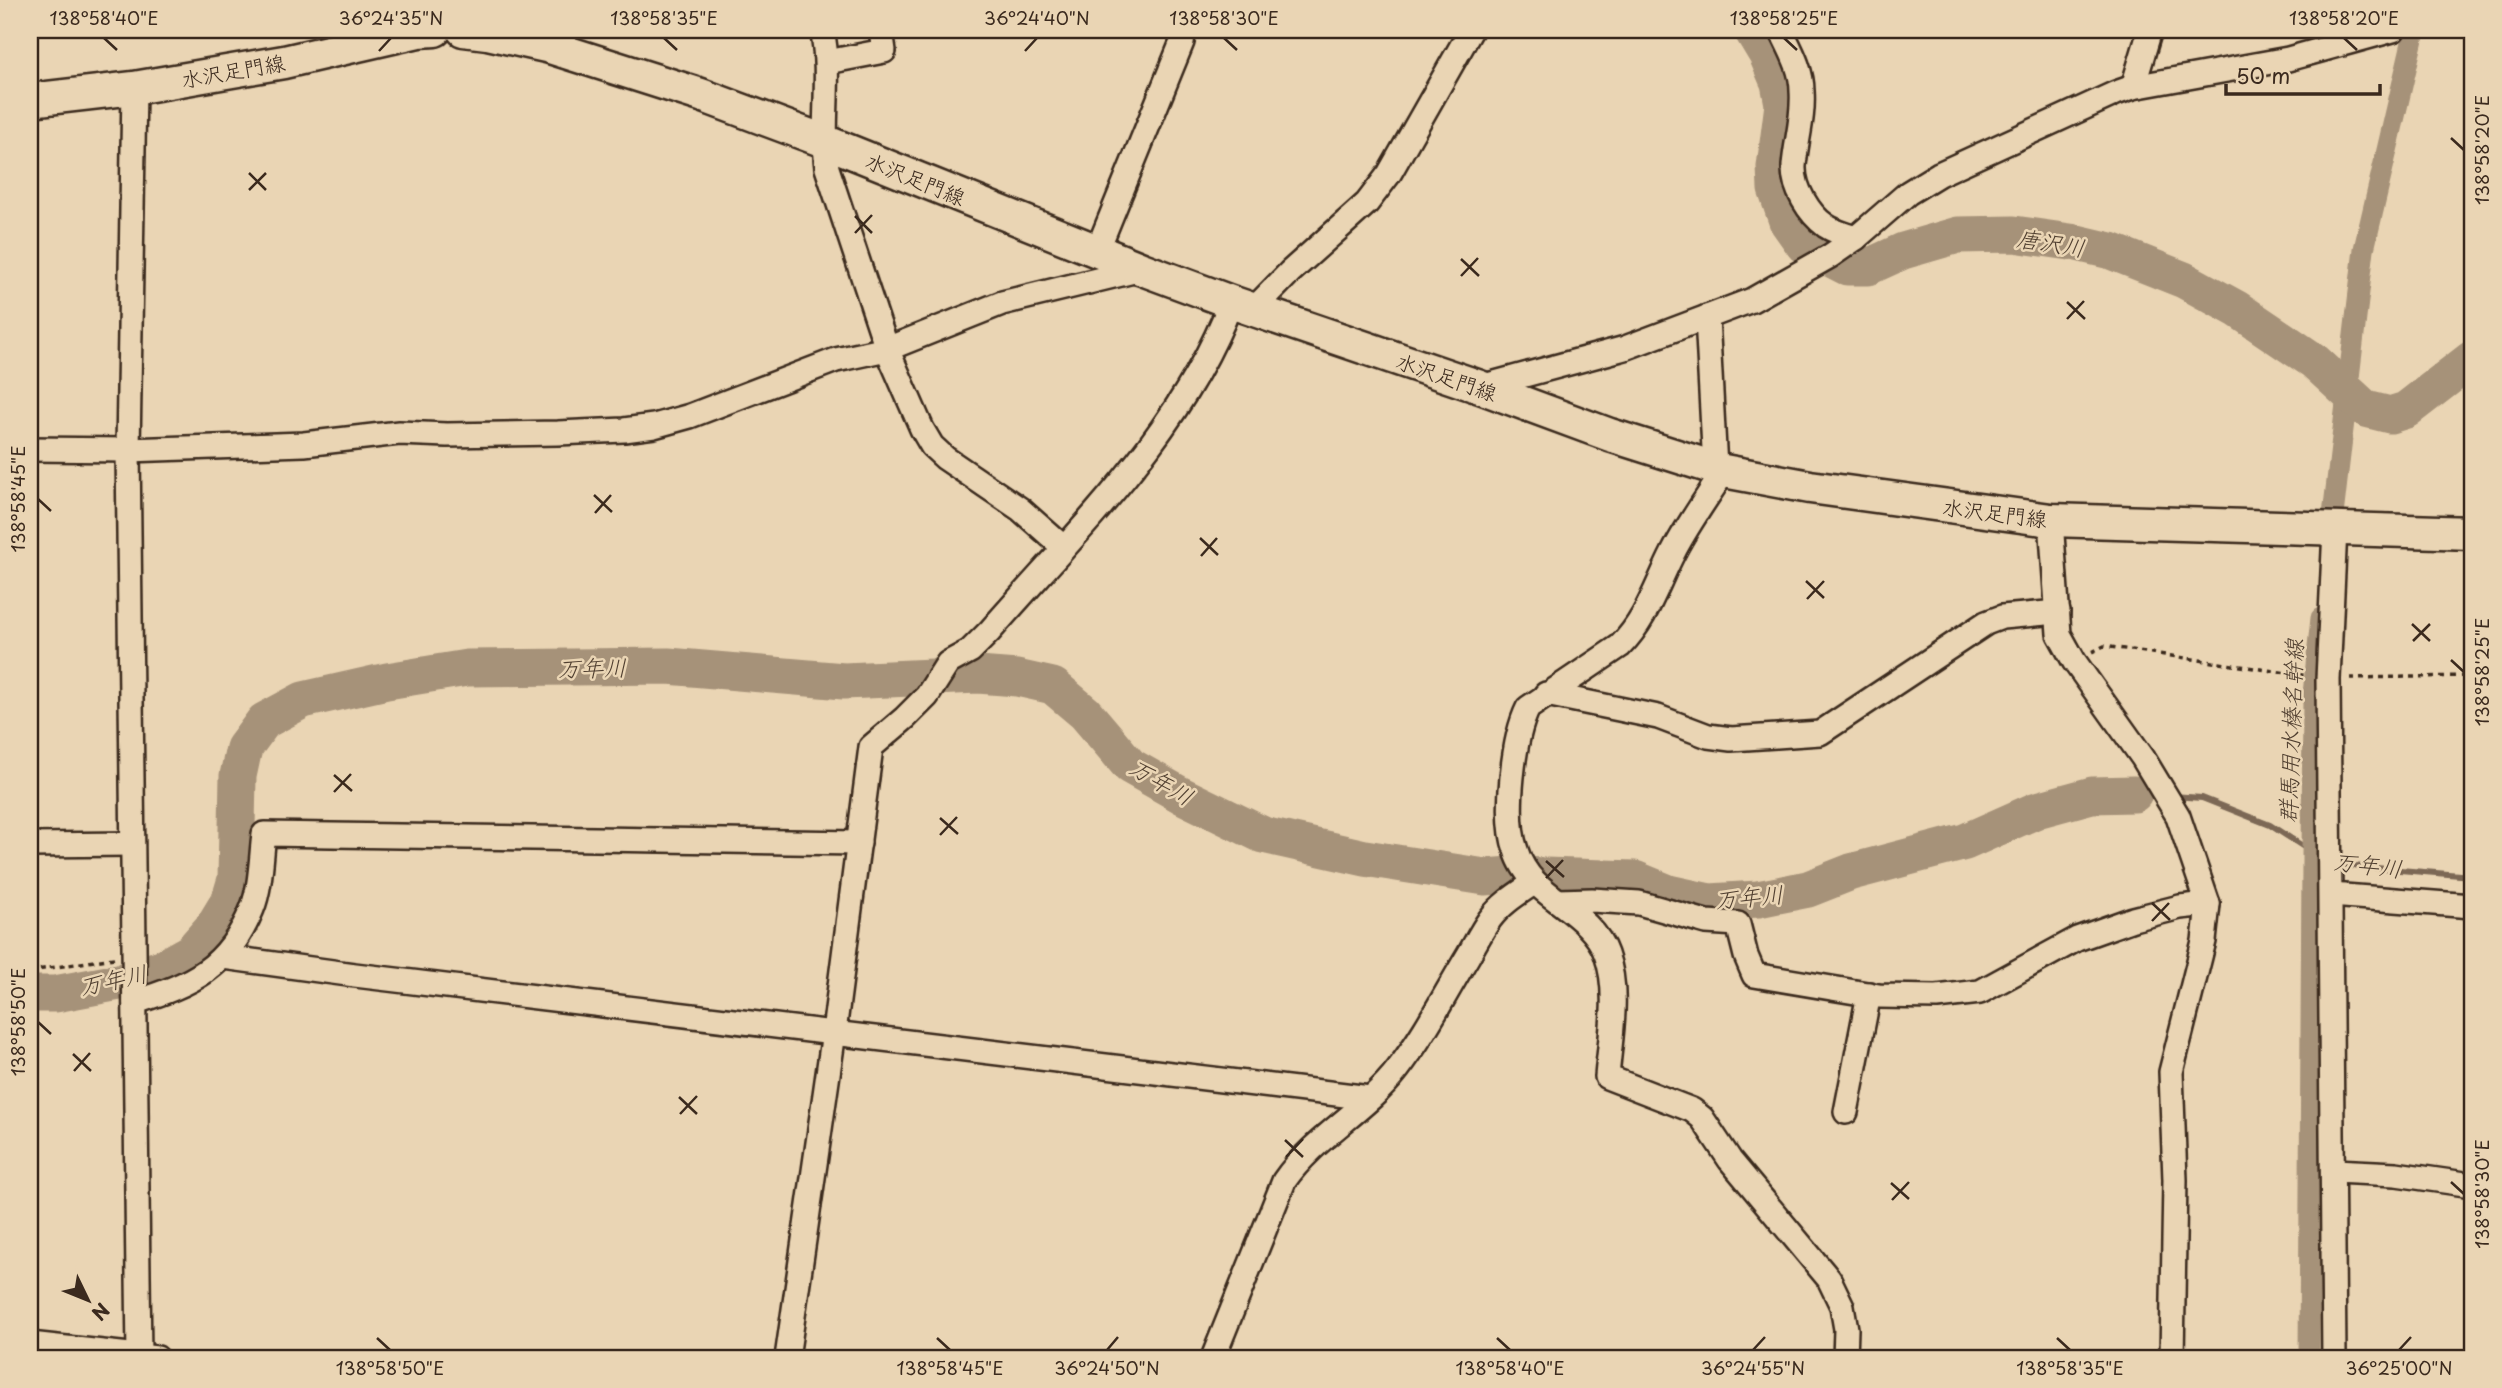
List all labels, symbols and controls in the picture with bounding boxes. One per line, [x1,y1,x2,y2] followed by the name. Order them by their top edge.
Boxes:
[49,4,159,31] text: 138°58'40"E
[339,4,443,31] text: 36°24'35"N
[610,4,718,31] text: 138°58'35"E
[984,4,1090,31] text: 36°24'40"N
[1169,4,1279,31] text: 138°58'30"E
[1730,4,1838,31] text: 138°58'25"E
[2289,4,2399,31] text: 138°58'20"E
[179,45,287,95] street label: 水沢足門線
[2226,52,2380,96] scale bar
[2236,59,2290,91] text: 50 m
[2468,95,2495,205] text: 138°58'20"E
[861,143,971,213] street label: 水沢足門線
[2014,219,2088,265] water label: 唐沢川
[1392,344,1502,408] street label: 水沢足門線
[4,445,31,553] text: 138°58'45"E
[1941,490,2049,534] street label: 水沢足門線
[2468,618,2495,726] text: 138°58'25"E
[2269,637,2311,824] water label: 群馬用水榛名幹線
[557,649,627,685] water label: 万年川
[1123,749,1201,813] water label: 万年川
[2332,842,2404,886] water label: 万年川
[1713,876,1785,916] water label: 万年川
[76,955,150,1003] water label: 万年川
[4,968,31,1076] text: 138°58'50"E
[2468,1139,2495,1249] text: 138°58'30"E
[52,1266,122,1336] north arrow
[86,1297,117,1327] text: N
[336,1354,444,1381] text: 138°58'50"E
[896,1354,1004,1381] text: 138°58'45"E
[1054,1354,1160,1381] text: 36°24'50"N
[1455,1354,1565,1381] text: 138°58'40"E
[1701,1354,1805,1381] text: 36°24'55"N
[2016,1354,2124,1381] text: 138°58'35"E
[2345,1354,2453,1381] text: 36°25'00"N

